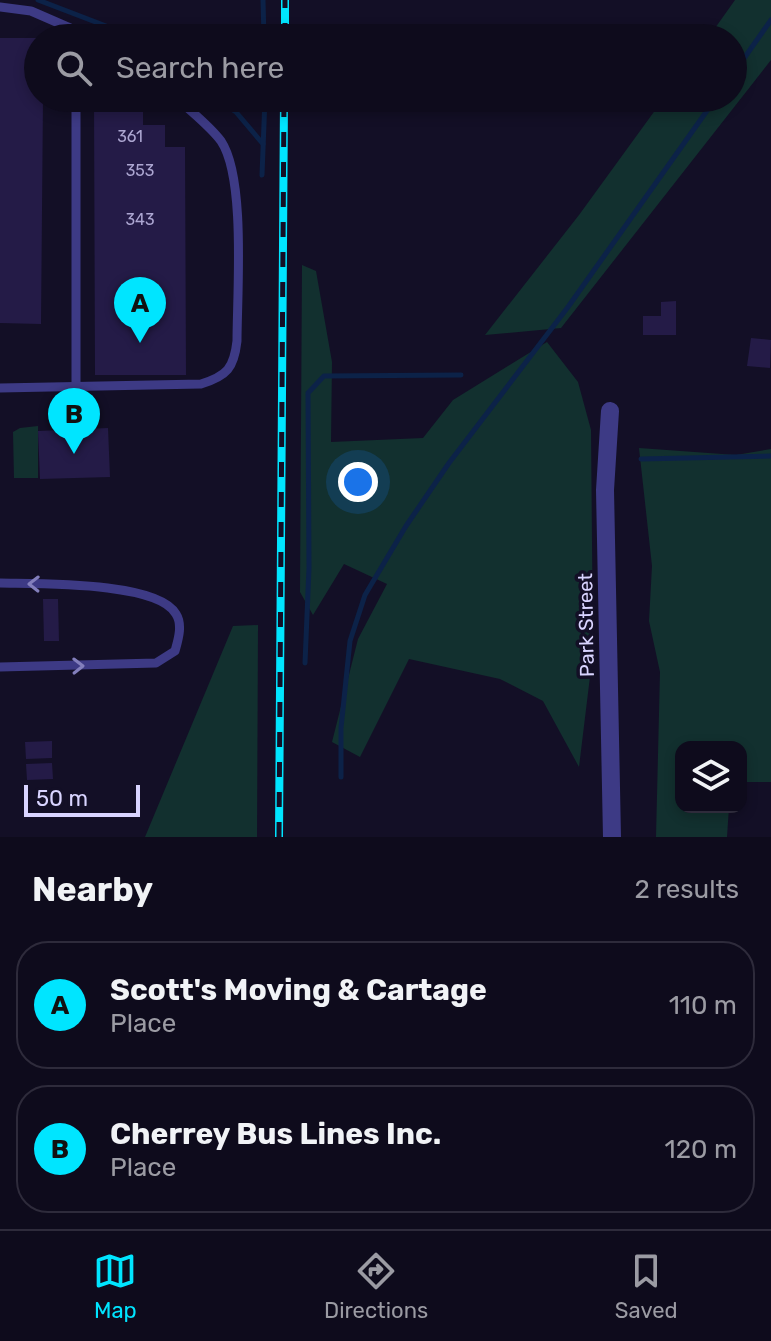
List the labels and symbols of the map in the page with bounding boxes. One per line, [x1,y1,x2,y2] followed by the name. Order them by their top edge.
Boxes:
[117,127,143,146] house number: 361
[126,161,154,180] house number: 353
[125,210,155,229] house number: 343
[114,277,166,343] pin: A
[48,388,100,454] pin: B
[338,462,378,502] your location
[573,573,599,677] street label: Park Street
[27,575,40,593] one-way arrow
[72,657,85,675] one-way arrow
[24,781,140,817] scale bar

